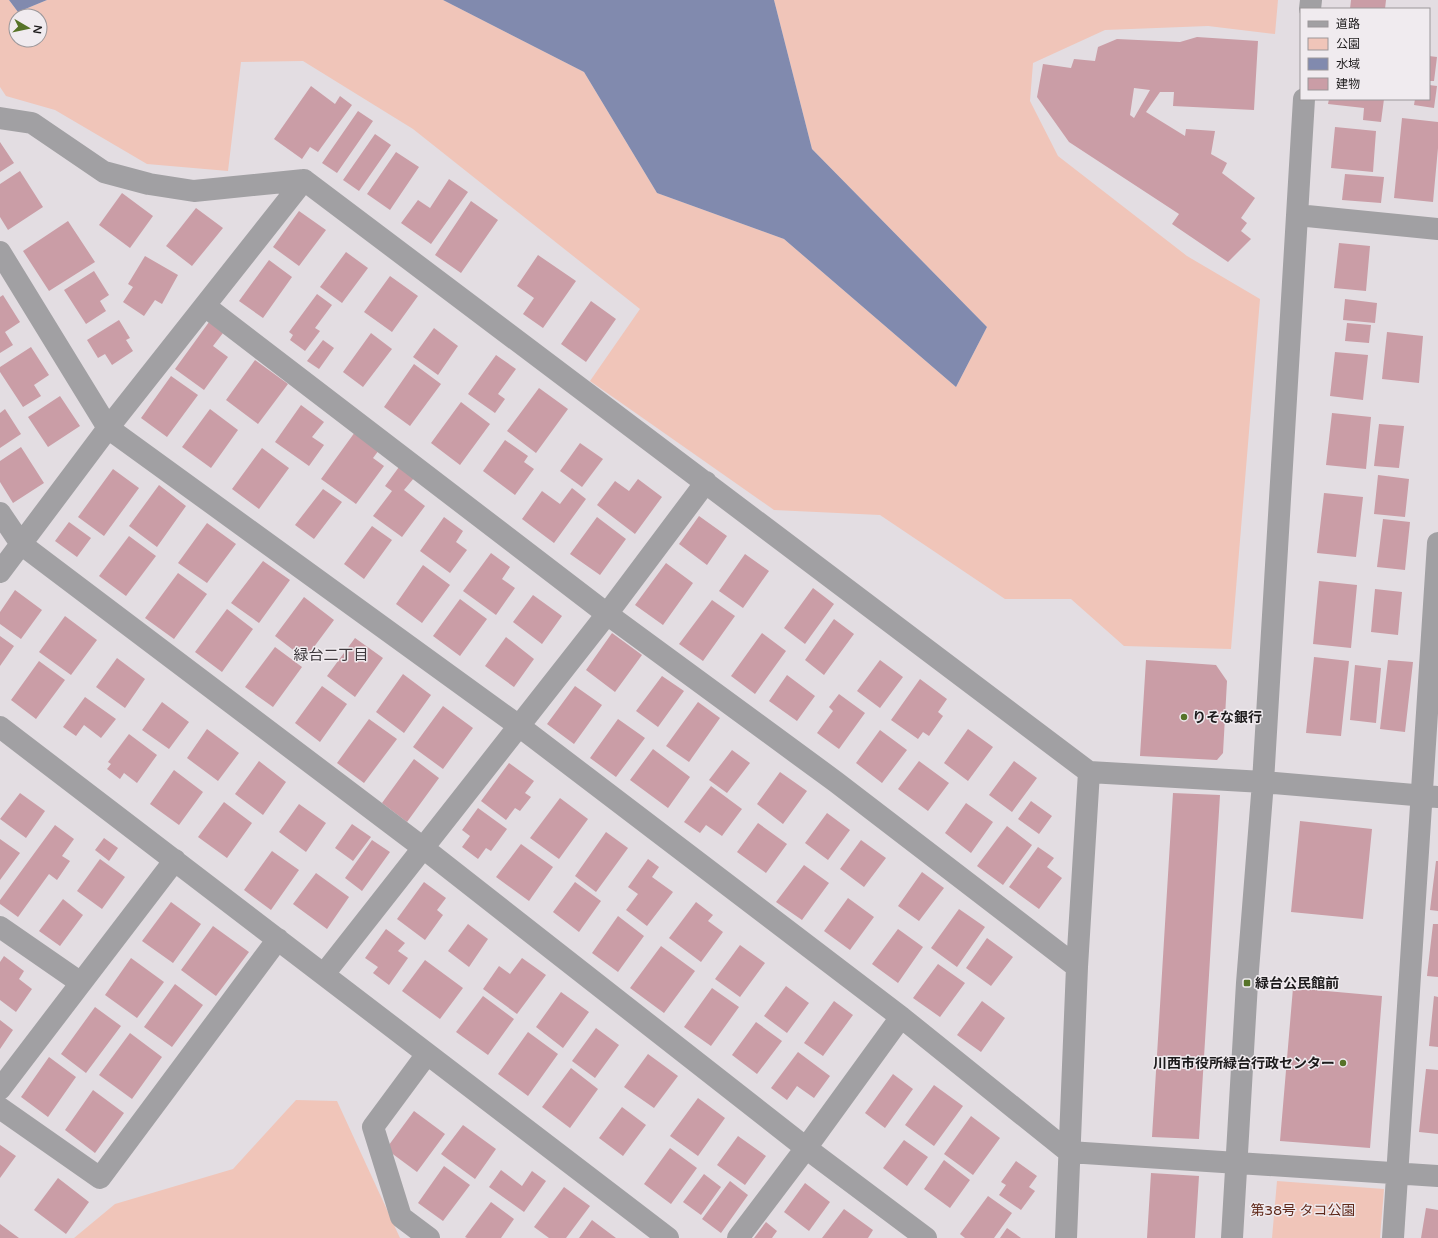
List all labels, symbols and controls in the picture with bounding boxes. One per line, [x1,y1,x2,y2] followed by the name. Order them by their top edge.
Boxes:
[8,8,48,48] north arrow
[1300,8,1430,100] legend
[1336,17,1360,31] text: 道路
[30,24,44,35] text: N
[1336,37,1360,51] text: 公園
[1336,57,1360,71] text: 水域
[1336,77,1360,91] text: 建物
[293,646,369,664] district label: 緑台二丁目
[1192,709,1262,726] place label: りそな銀行
[1179,712,1189,722] marker: りそな銀行
[1255,975,1339,992] place label: 緑台公民館前
[1242,978,1252,988] marker: 緑台公民館前
[1153,1055,1335,1072] place label: 川西市役所緑台行政センター
[1338,1058,1348,1068] marker: 川西市役所緑台行政センター
[1250,1202,1356,1219] park label: 第38号 タコ公園

